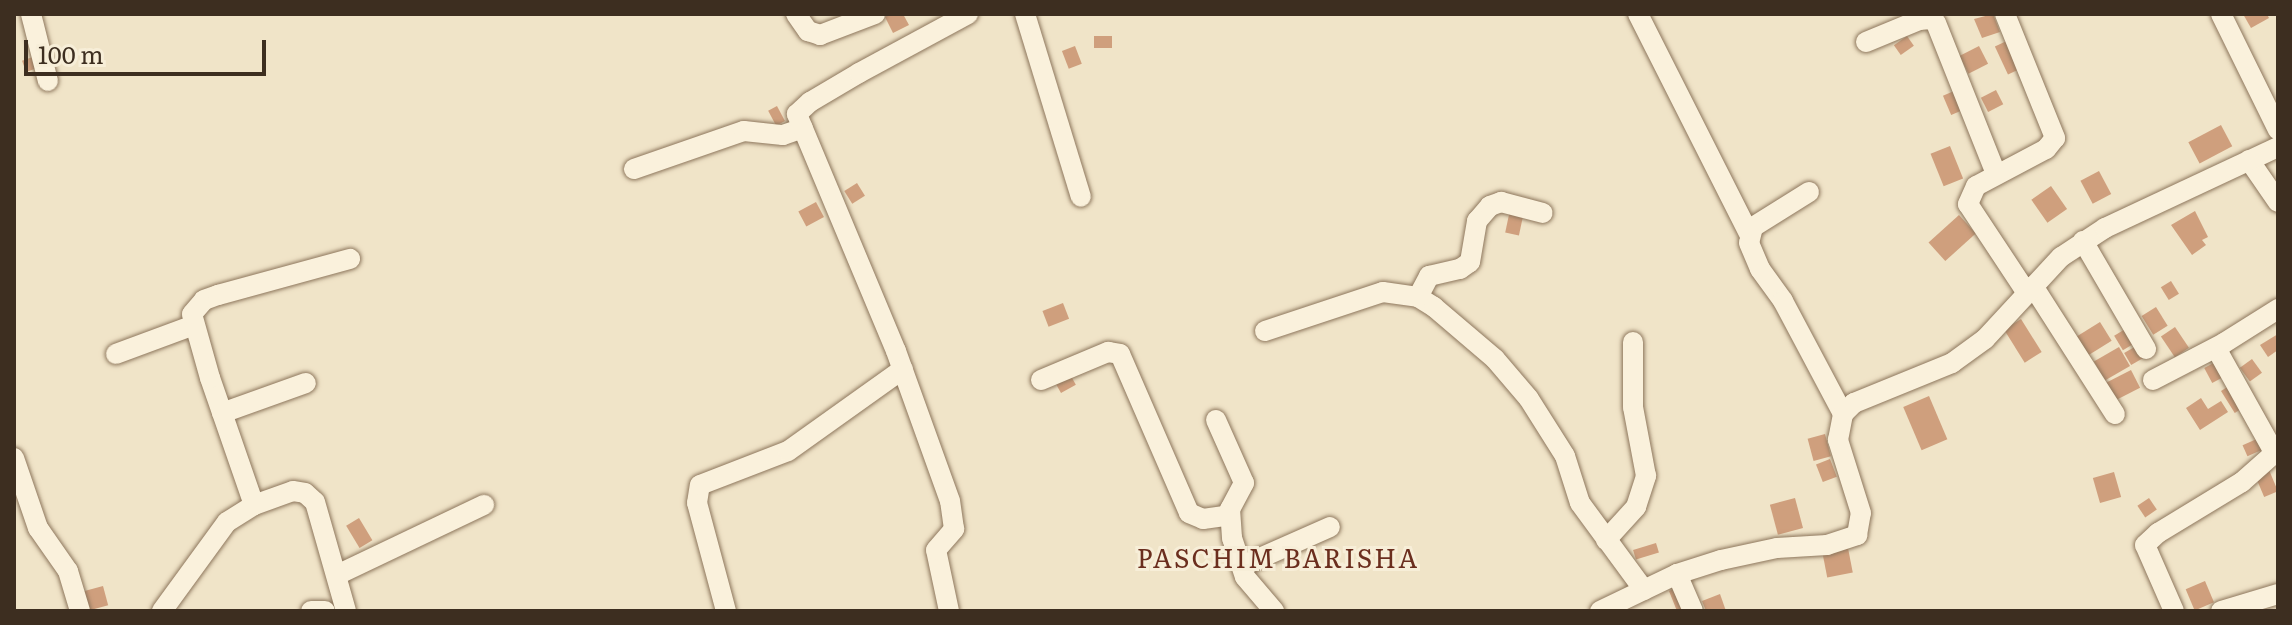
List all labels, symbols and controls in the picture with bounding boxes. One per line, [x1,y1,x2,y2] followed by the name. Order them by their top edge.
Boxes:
[28,24,270,74] scale bar
[38,36,104,71] text: 100 m
[1137,541,1419,573] district label: PASCHIM BARISHA

